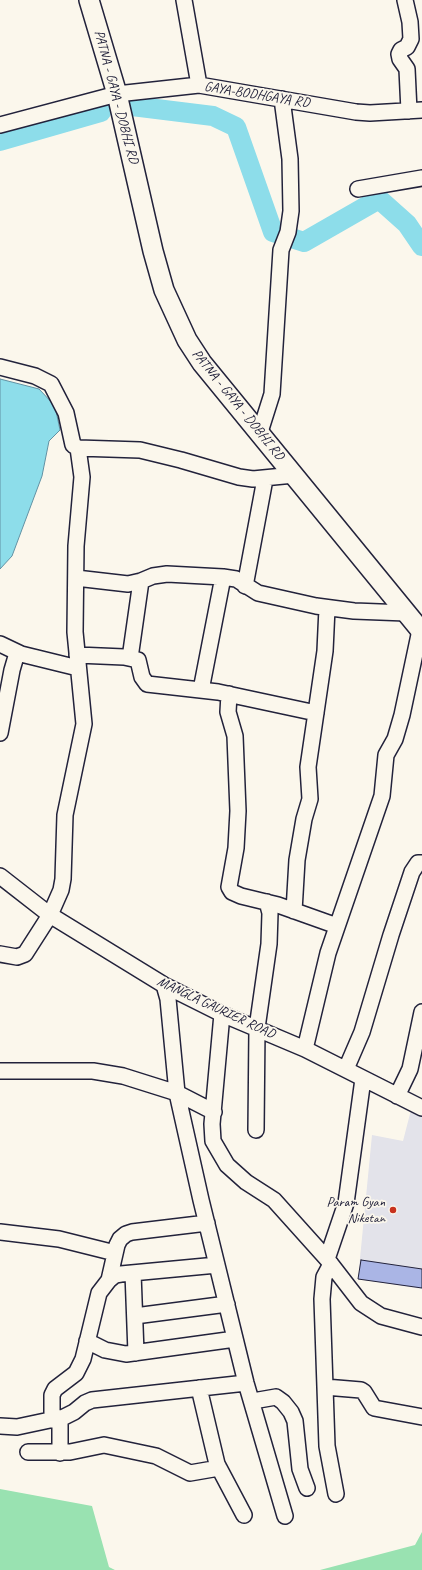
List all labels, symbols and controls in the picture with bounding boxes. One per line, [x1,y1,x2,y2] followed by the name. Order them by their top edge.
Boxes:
[90,28,142,166] street label: PATNA - GAYA - DOBHI RD
[203,78,311,112] street label: GAYA-BODHGAYA RD
[188,346,288,464] street label: PATNA - GAYA - DOBHI RD
[154,973,278,1043] street label: MANGLA GAURIER ROAD
[326,1194,385,1226] place label: Param Gyan Niketan
[388,1205,398,1215] marker: Param Gyan Niketan

